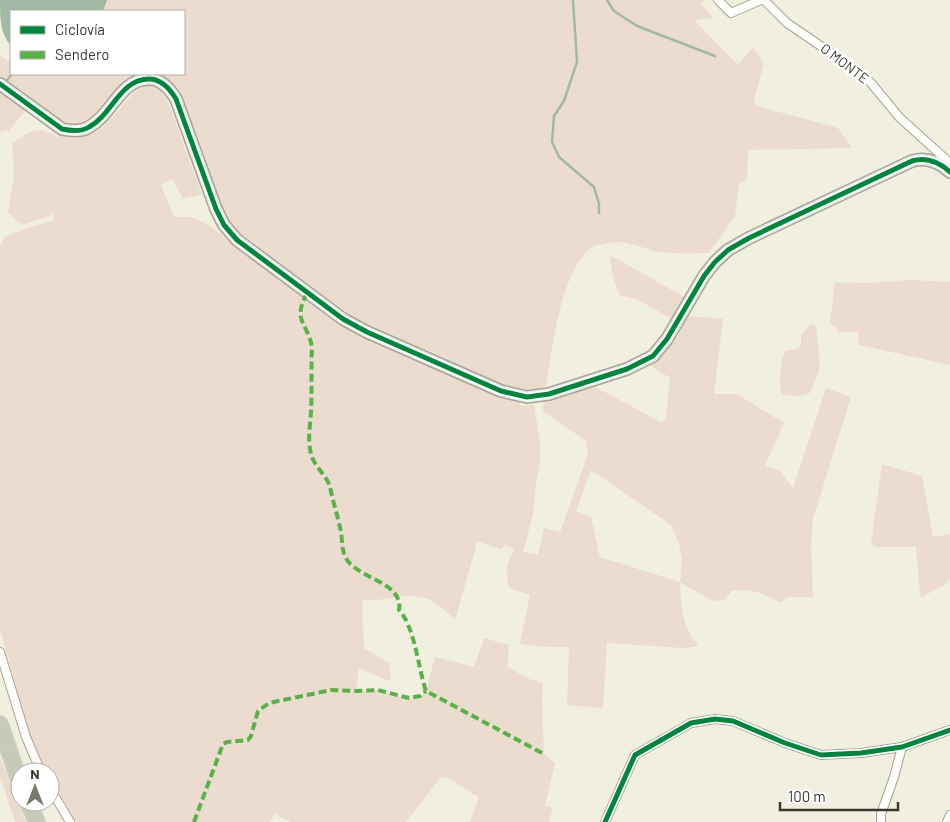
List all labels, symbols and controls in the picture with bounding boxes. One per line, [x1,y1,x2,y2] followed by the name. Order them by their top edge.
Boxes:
[10,10,185,75] legend
[55,20,105,38] text: Ciclovía
[817,39,873,87] street label: O MONTE
[55,45,109,63] text: Sendero
[10,762,60,812] north arrow
[30,765,40,782] text: N
[780,780,898,812] scale bar
[788,787,826,805] text: 100 m

